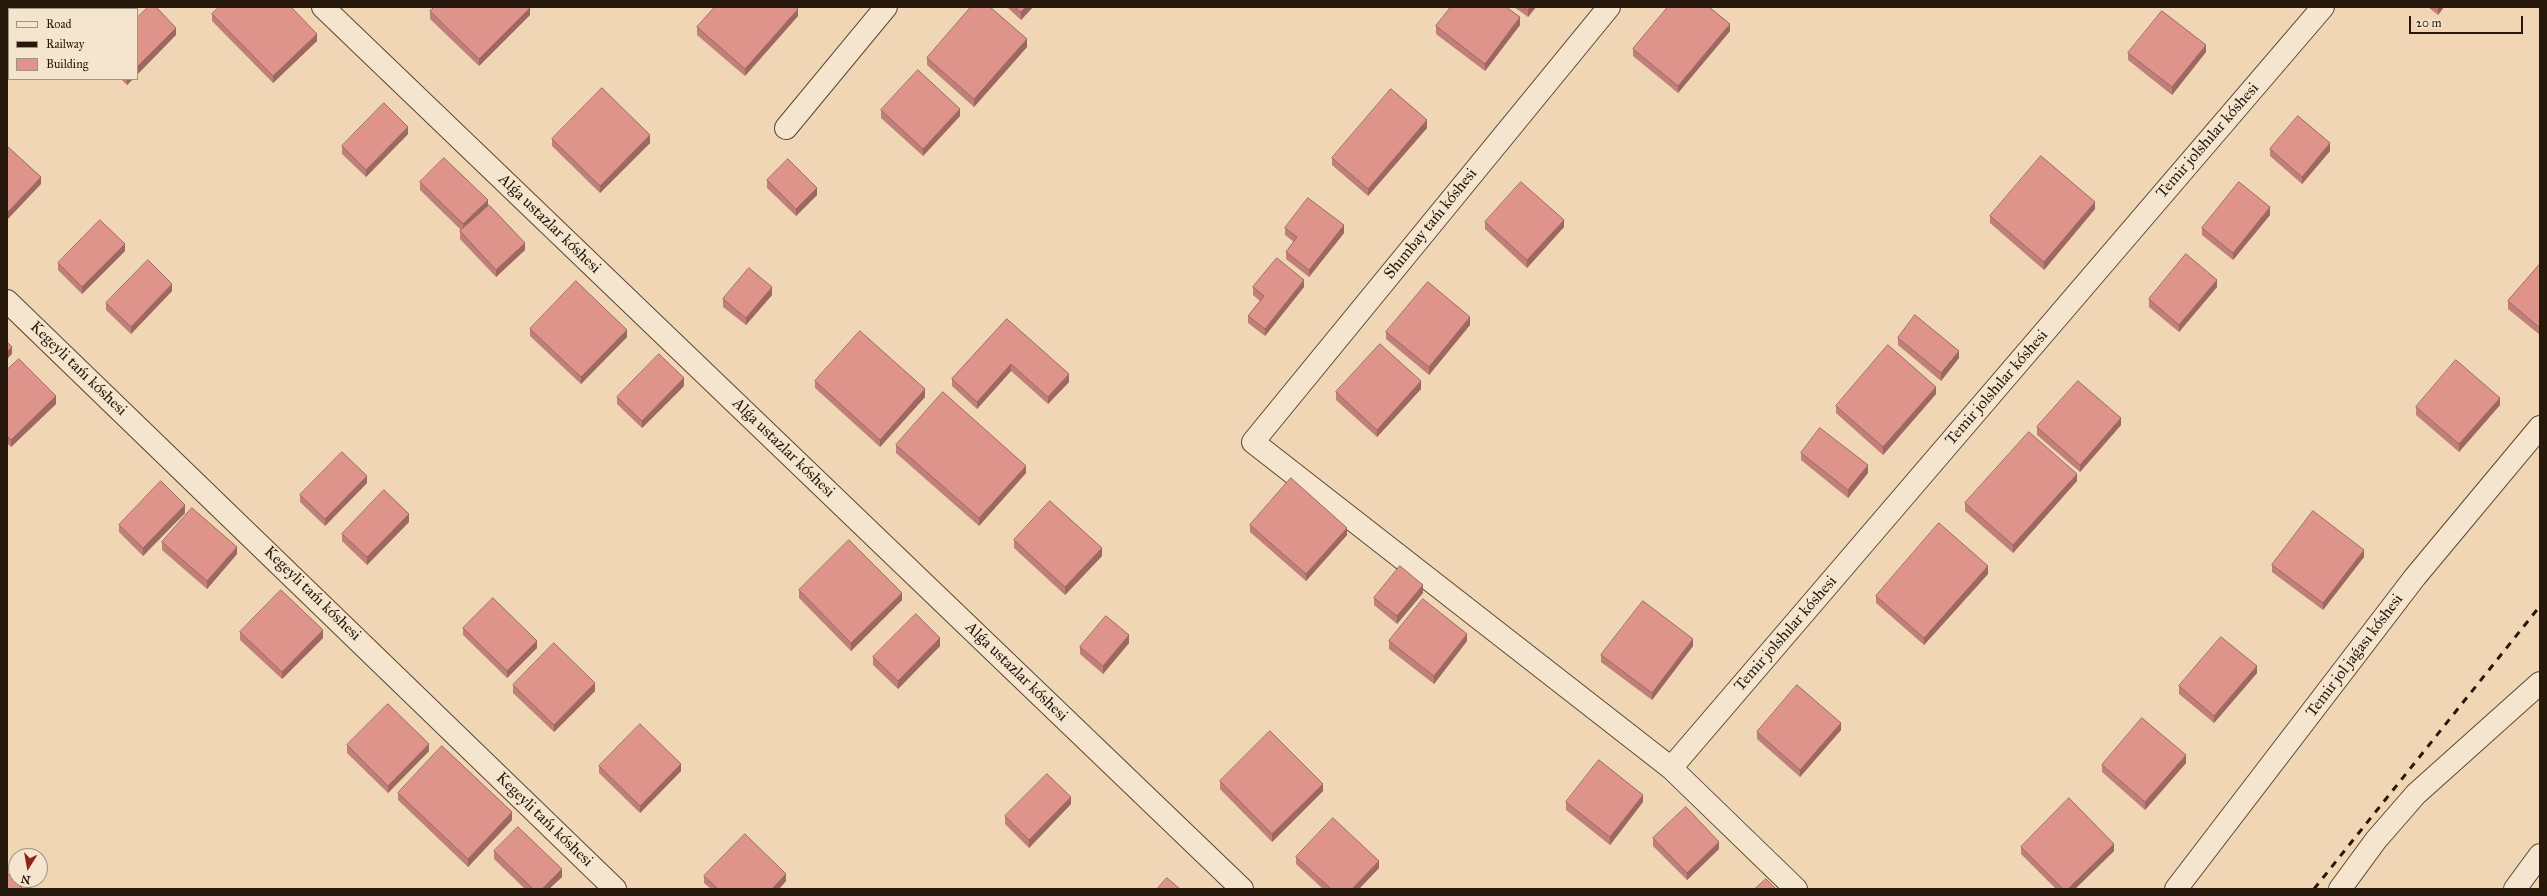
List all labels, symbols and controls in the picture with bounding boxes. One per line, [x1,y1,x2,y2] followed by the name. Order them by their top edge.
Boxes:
[8,8,138,80] legend
[2411,8,2525,34] scale bar
[2416,16,2442,30] text: 20 m
[46,17,72,31] text: Road
[46,37,84,51] text: Railway
[46,57,88,71] text: Building
[2153,79,2263,203] street label: Temir jolshılar kóshesi
[1380,165,1482,283] street label: Shımbay tańı kóshesi
[494,170,604,278] street label: Alǵa ustazlar kóshesi
[25,318,131,420] street label: Kegeyli tańı kóshesi
[1942,326,2052,450] street label: Temir jolshılar kóshesi
[728,394,838,502] street label: Alǵa ustazlar kóshesi
[259,543,365,645] street label: Kegeyli tańı kóshesi
[1731,572,1841,696] street label: Temir jolshılar kóshesi
[2302,591,2408,721] street label: Temir jol jaǵası kóshesi
[961,618,1071,726] street label: Alǵa ustazlar kóshesi
[491,769,597,871] street label: Kegeyli tańı kóshesi
[8,848,48,888] north arrow
[20,872,32,887] text: N

